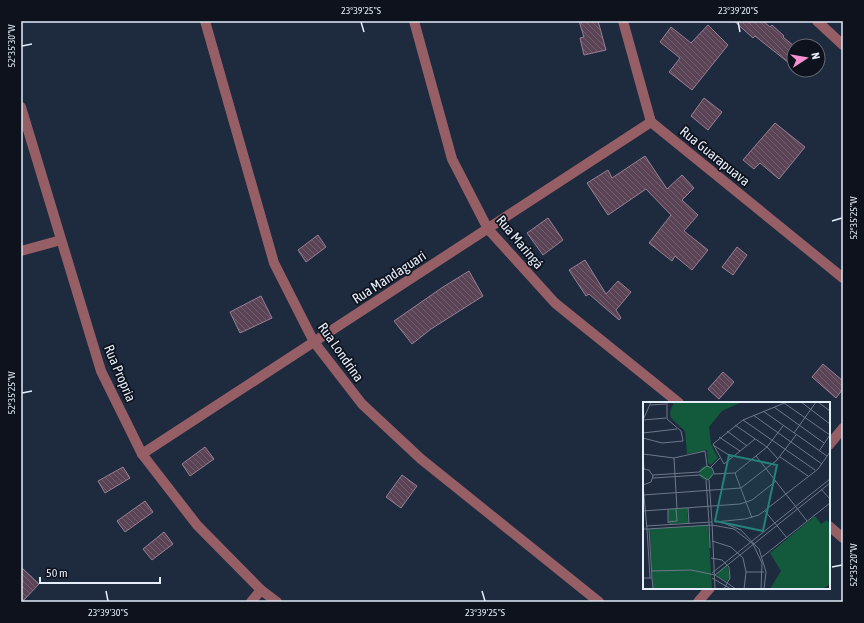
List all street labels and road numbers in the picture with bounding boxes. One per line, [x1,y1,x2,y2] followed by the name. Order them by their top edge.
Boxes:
[677,123,753,189] street label: Rua Guarapuava
[493,212,547,272] street label: Rua Maringá
[349,247,429,307] street label: Rua Mandaguari
[315,319,367,385] street label: Rua Londrina
[101,342,139,404] street label: Rua Propria

